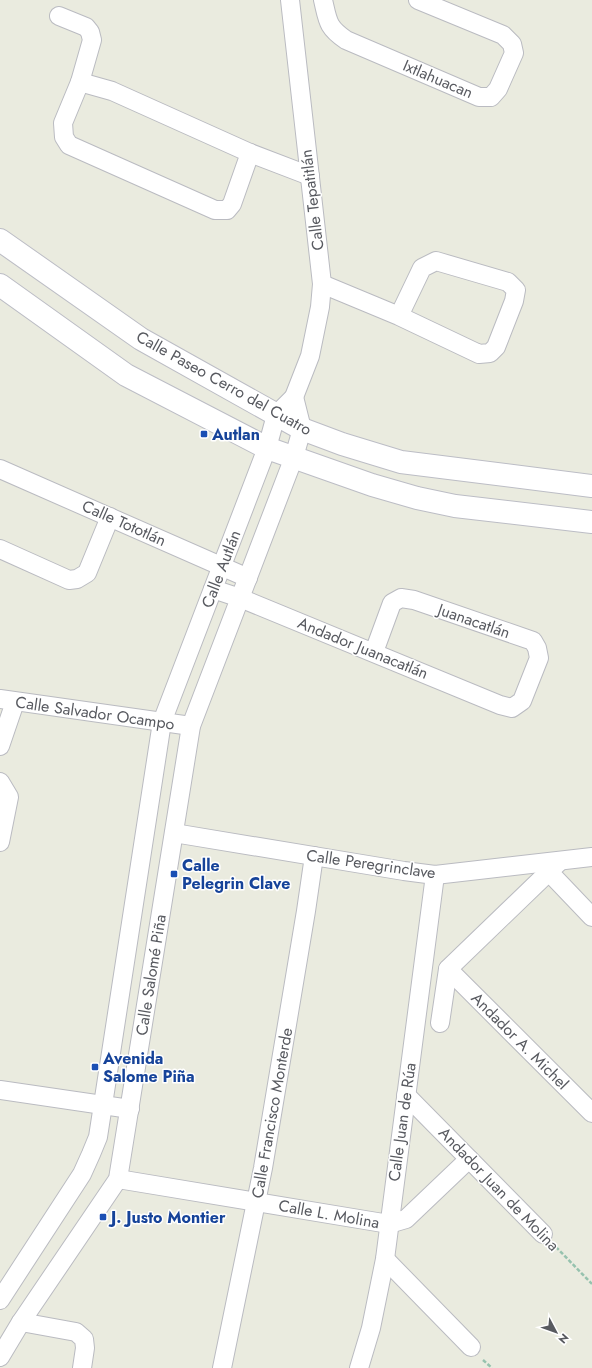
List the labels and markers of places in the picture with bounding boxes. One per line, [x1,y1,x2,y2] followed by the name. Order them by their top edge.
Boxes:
[211,423,260,446] place label: Autlan
[199,429,209,439] marker: Autlan
[182,854,290,895] place label: Calle Pelegrin Clave
[169,869,179,879] marker: Calle Pelegrin Clave
[102,1047,195,1088] place label: Avenida Salome Piña
[90,1062,100,1072] marker: Avenida Salome Piña
[108,1206,226,1229] place label: J. Justo Montier
[98,1212,108,1222] marker: J. Justo Montier

